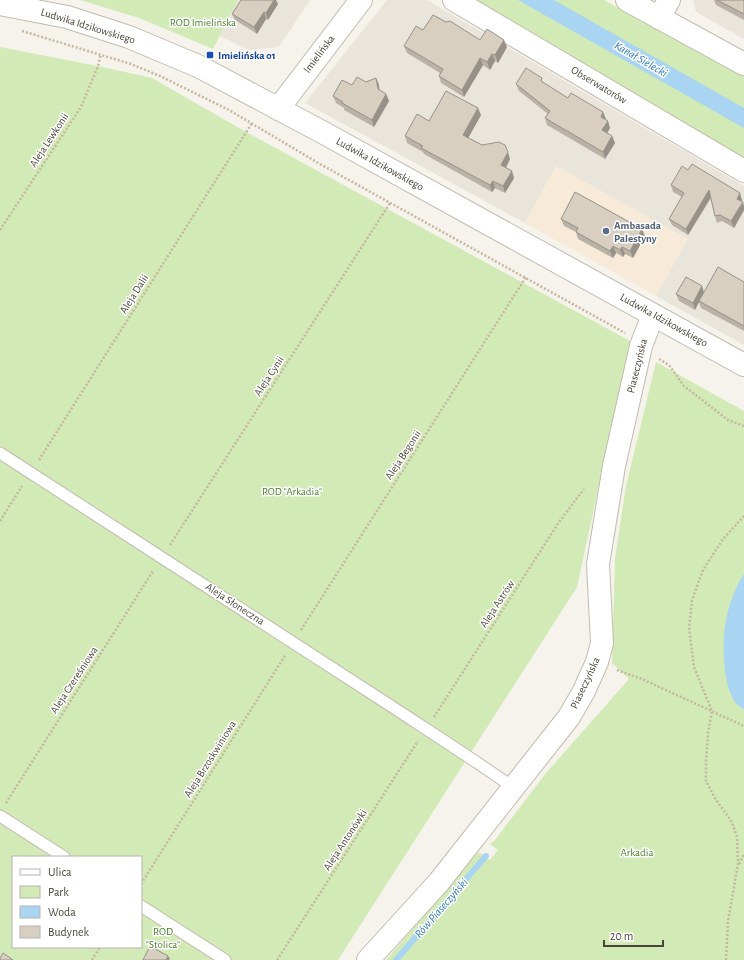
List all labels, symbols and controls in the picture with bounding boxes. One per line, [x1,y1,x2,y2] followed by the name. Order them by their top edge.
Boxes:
[39,6,137,46] street label: Ludwika Idzikowskiego
[170,17,236,28] park label: ROD Imielińska
[301,33,337,75] street label: Imielińska
[612,39,670,79] water label: Kanał Sielecki
[205,50,215,60] marker: Imielińska 01
[218,50,276,61] place label: Imielińska 01
[569,64,629,106] street label: Obserwatorów
[28,111,70,169] street label: Aleja Lewkonii
[334,135,426,193] street label: Ludwika Idzikowskiego
[614,220,662,244] place label: Ambasada Palestyny
[601,226,611,236] marker: Ambasada Palestyny
[118,272,150,316] street label: Aleja Dalii
[618,291,710,349] street label: Ludwika Idzikowskiego
[625,338,649,394] street label: Piaseczyńska
[252,354,286,398] street label: Aleja Cynii
[383,428,423,482] street label: Aleja Begonii
[262,486,322,497] park label: ROD "Arkadia"
[478,578,517,630] street label: Aleja Astrów
[204,581,266,627] street label: Aleja Słoneczna
[48,645,100,715] street label: Aleja Czereśniowa
[568,655,602,711] street label: Piaseczyńska
[182,719,238,799] street label: Aleja Brzoskwiniowa
[321,807,369,873] street label: Aleja Antonówki
[620,847,654,858] park label: Arkadia
[12,856,142,948] legend
[48,866,72,878] text: Ulica
[412,876,470,940] water label: Rów Piaseczyński
[48,886,69,898] text: Park
[48,906,76,918] text: Woda
[604,922,663,948] scale bar
[48,926,90,939] text: Budynek
[146,926,180,950] park label: ROD "Stolica"
[610,930,633,942] text: 20 m

